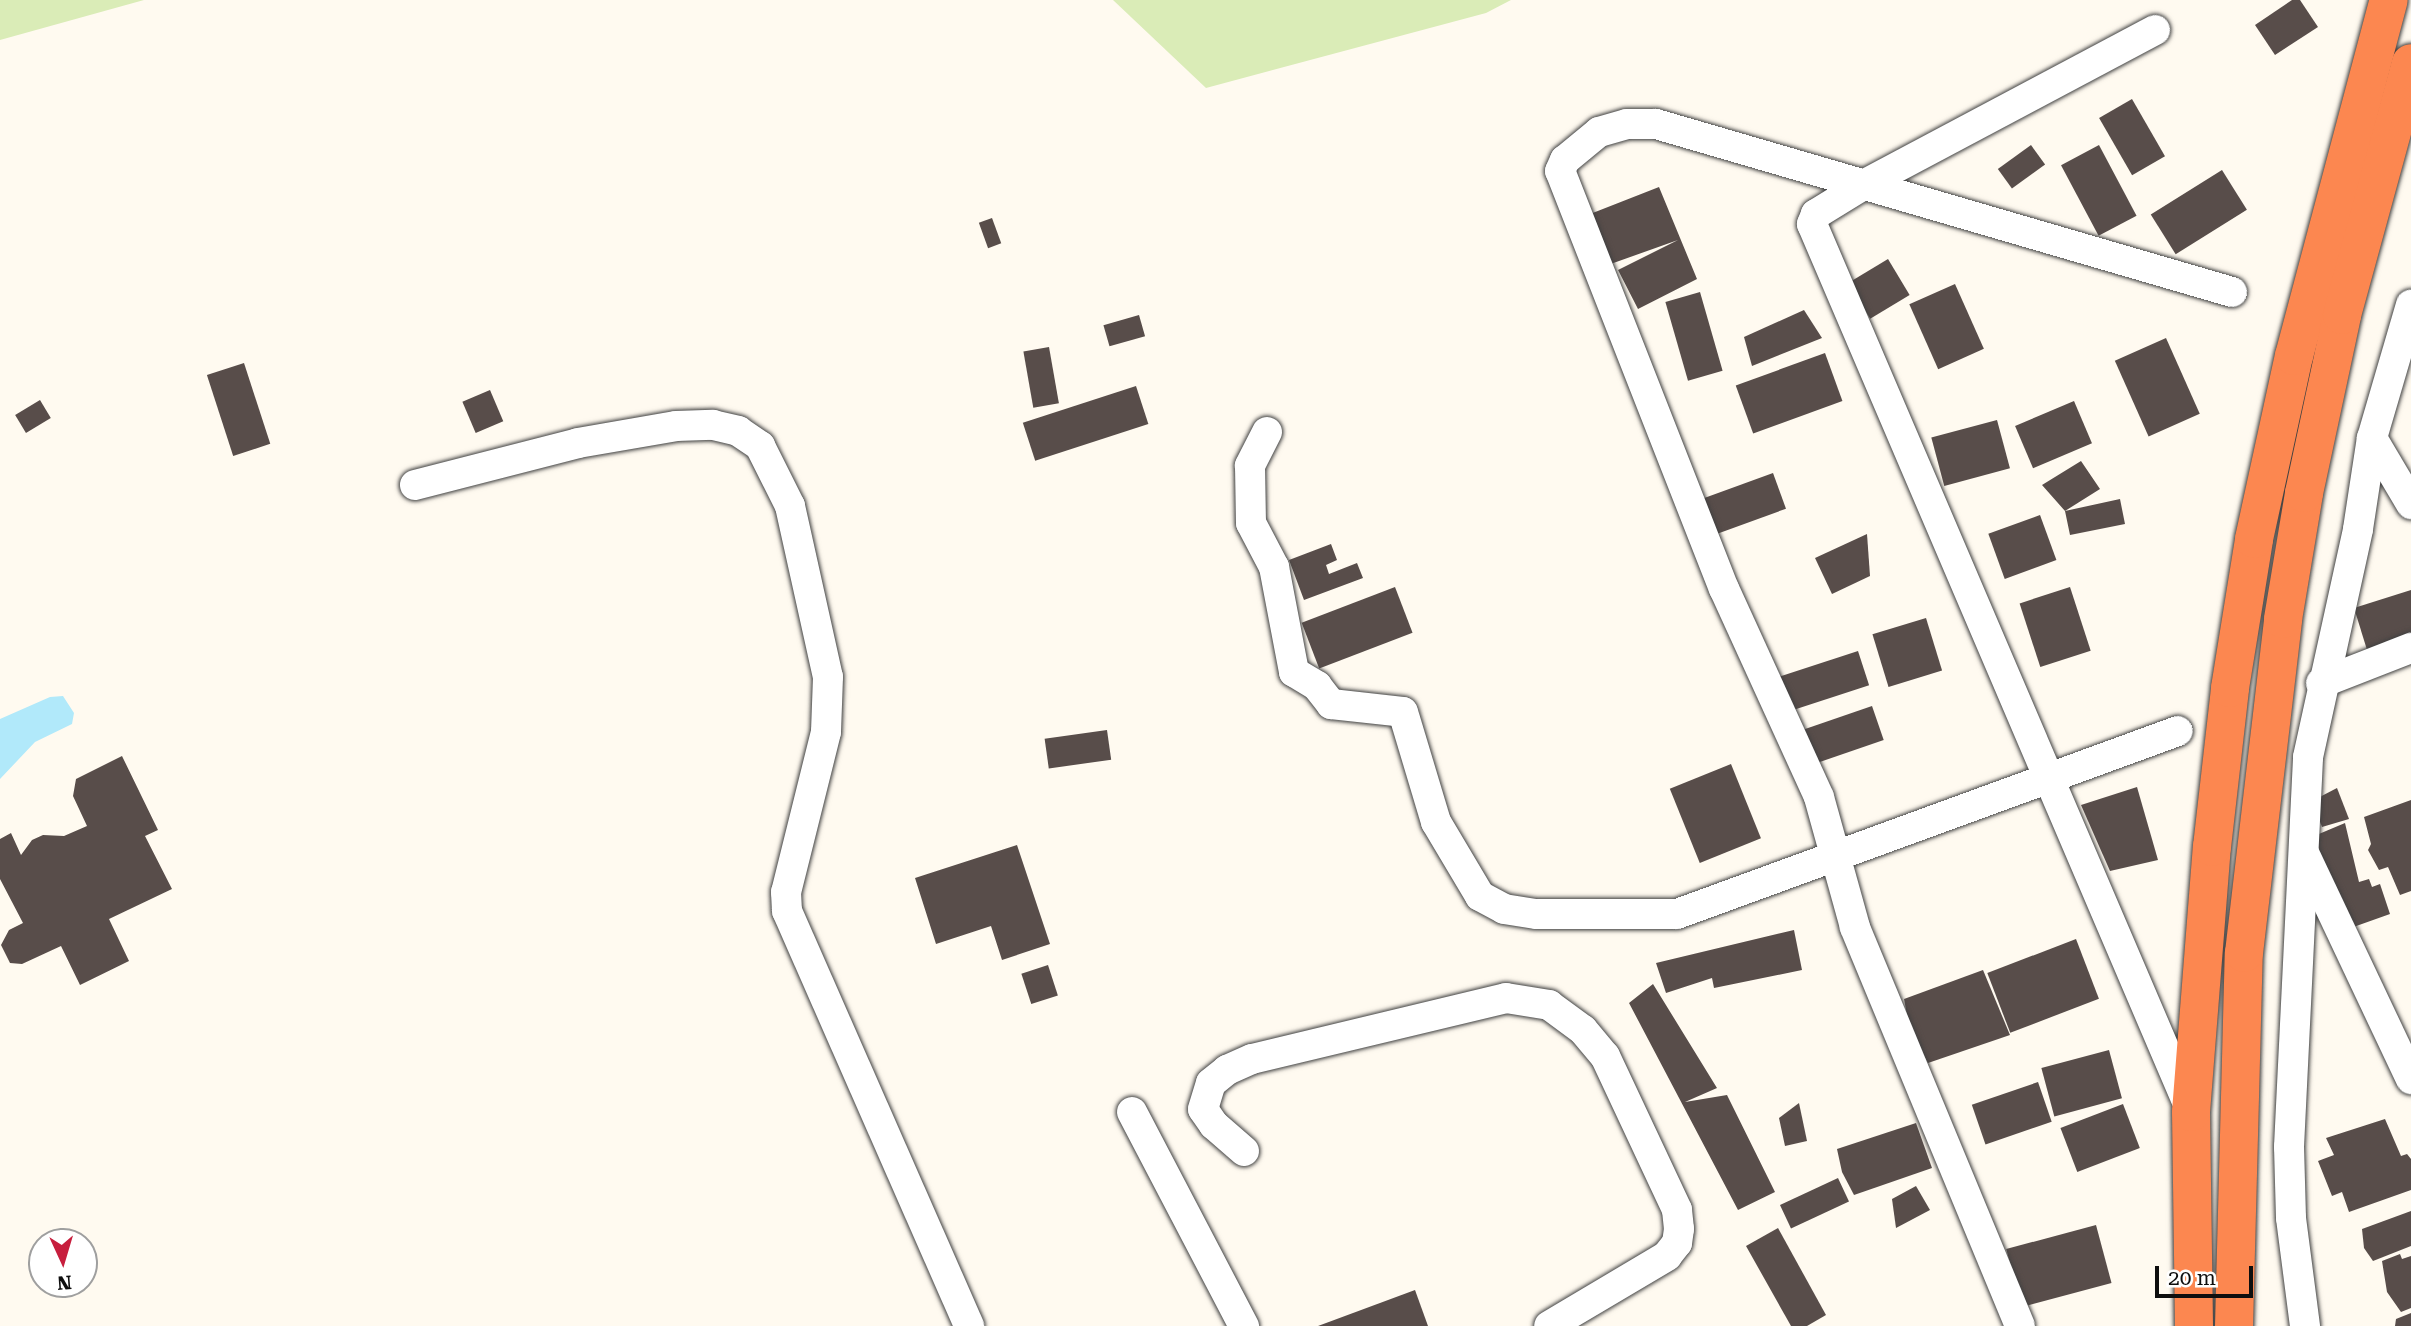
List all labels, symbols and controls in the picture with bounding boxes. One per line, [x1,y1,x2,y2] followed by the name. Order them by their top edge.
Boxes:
[28,1228,98,1298] north arrow
[2159,1252,2257,1296] scale bar
[2168,1266,2216,1290] text: 20 m
[56,1270,72,1294] text: N

